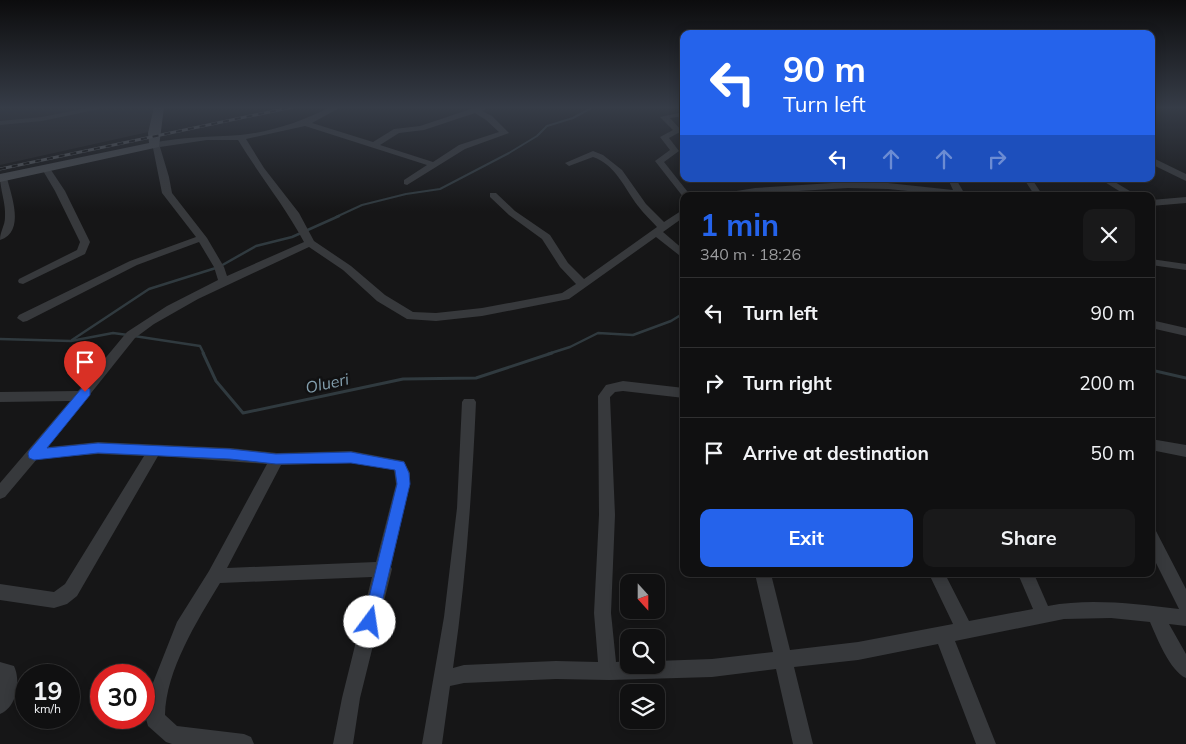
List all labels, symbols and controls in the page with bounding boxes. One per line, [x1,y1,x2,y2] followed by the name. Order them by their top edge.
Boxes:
[783,47,866,91] text: 90 m
[700,50,765,115] icon: left
[783,90,866,118] text: Turn left
[824,145,852,173] icon: left
[877,145,905,173] icon: ahead
[930,145,958,173] icon: ahead
[983,145,1011,173] icon: right
[700,206,779,244] text: 1 min
[1083,209,1135,261] button: close
[700,244,801,264] text: 340 m · 18:26
[700,299,728,327] icon: left
[743,301,818,325] text: Turn left
[1091,301,1135,325] text: 90 m
[64,341,106,392] pin
[71,348,99,376] icon: arrive
[304,369,351,397] water label: Olueri
[700,369,728,397] icon: right
[743,371,832,395] text: Turn right
[1079,371,1135,395] text: 200 m
[700,439,728,467] icon: arrive
[743,441,929,465] text: Arrive at destination
[1091,441,1135,465] text: 50 m
[700,509,913,567] button: Exit
[923,509,1135,567] button: Share
[620,574,665,619] north arrow
[620,574,665,729] map controls
[343,595,395,647] position arrow
[620,629,665,674] button: search
[90,664,155,729] speed limit sign: 30
[32,675,63,706] text: 19
[620,684,665,729] button: layers
[34,701,61,716] text: km/h

